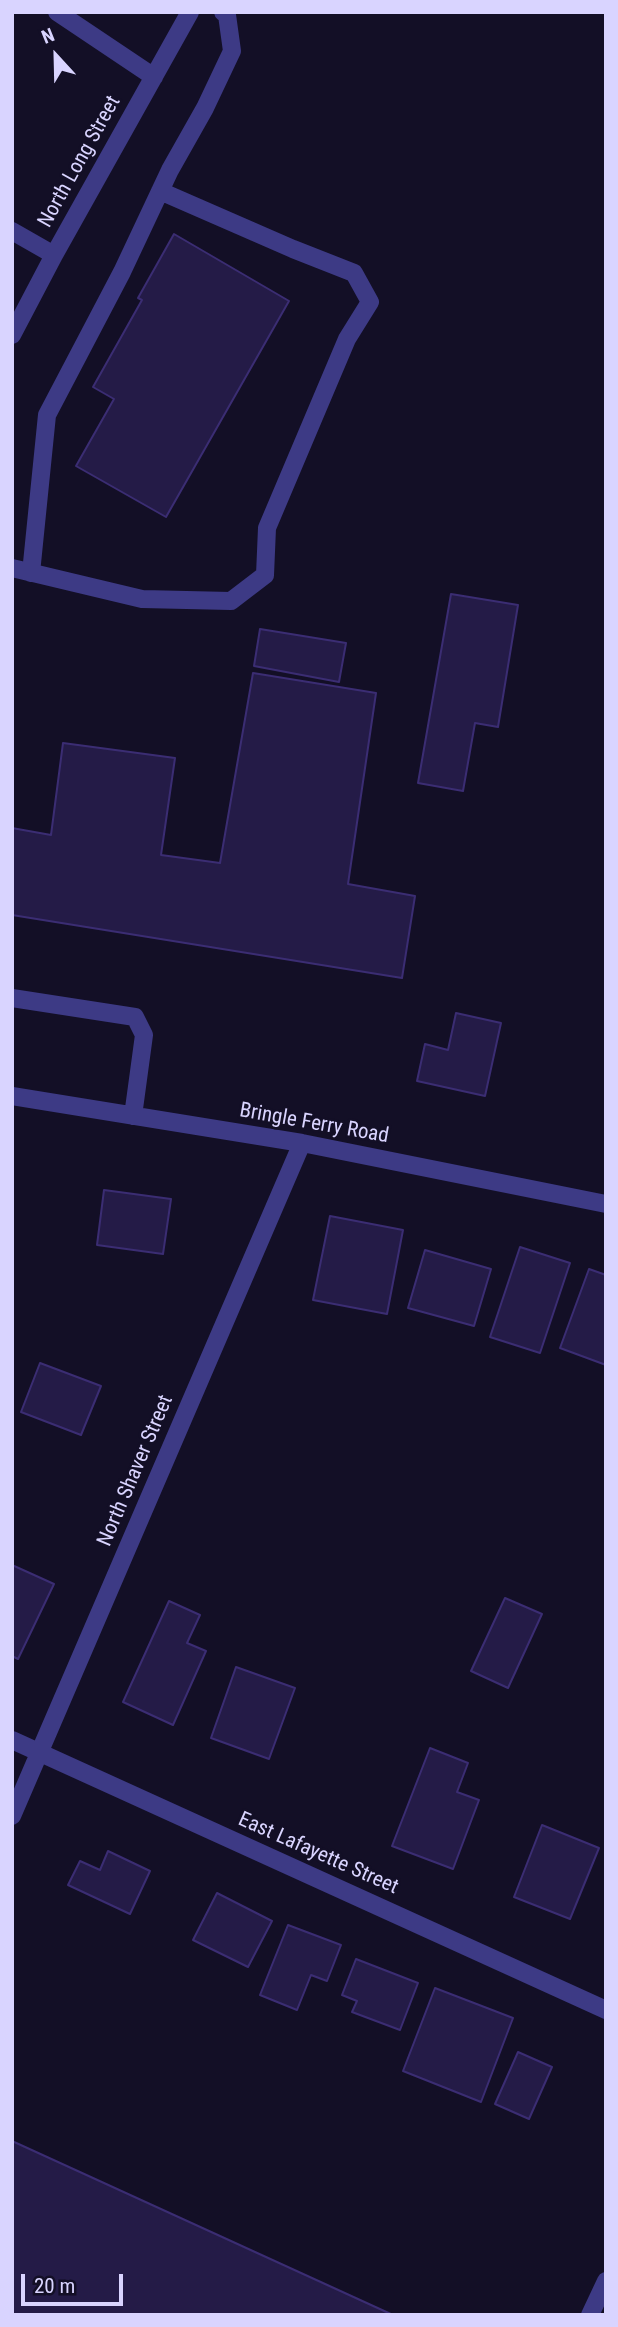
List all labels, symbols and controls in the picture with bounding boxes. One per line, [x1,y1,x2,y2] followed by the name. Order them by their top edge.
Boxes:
[21,21,91,91] north arrow
[38,23,58,49] text: N
[33,92,127,232] street label: North Long Street
[237,1098,391,1150] street label: Bringle Ferry Road
[93,1392,179,1550] street label: North Shaver Street
[234,1807,402,1901] street label: East Lafayette Street
[24,2260,126,2304] scale bar
[34,2274,75,2298] text: 20 m

